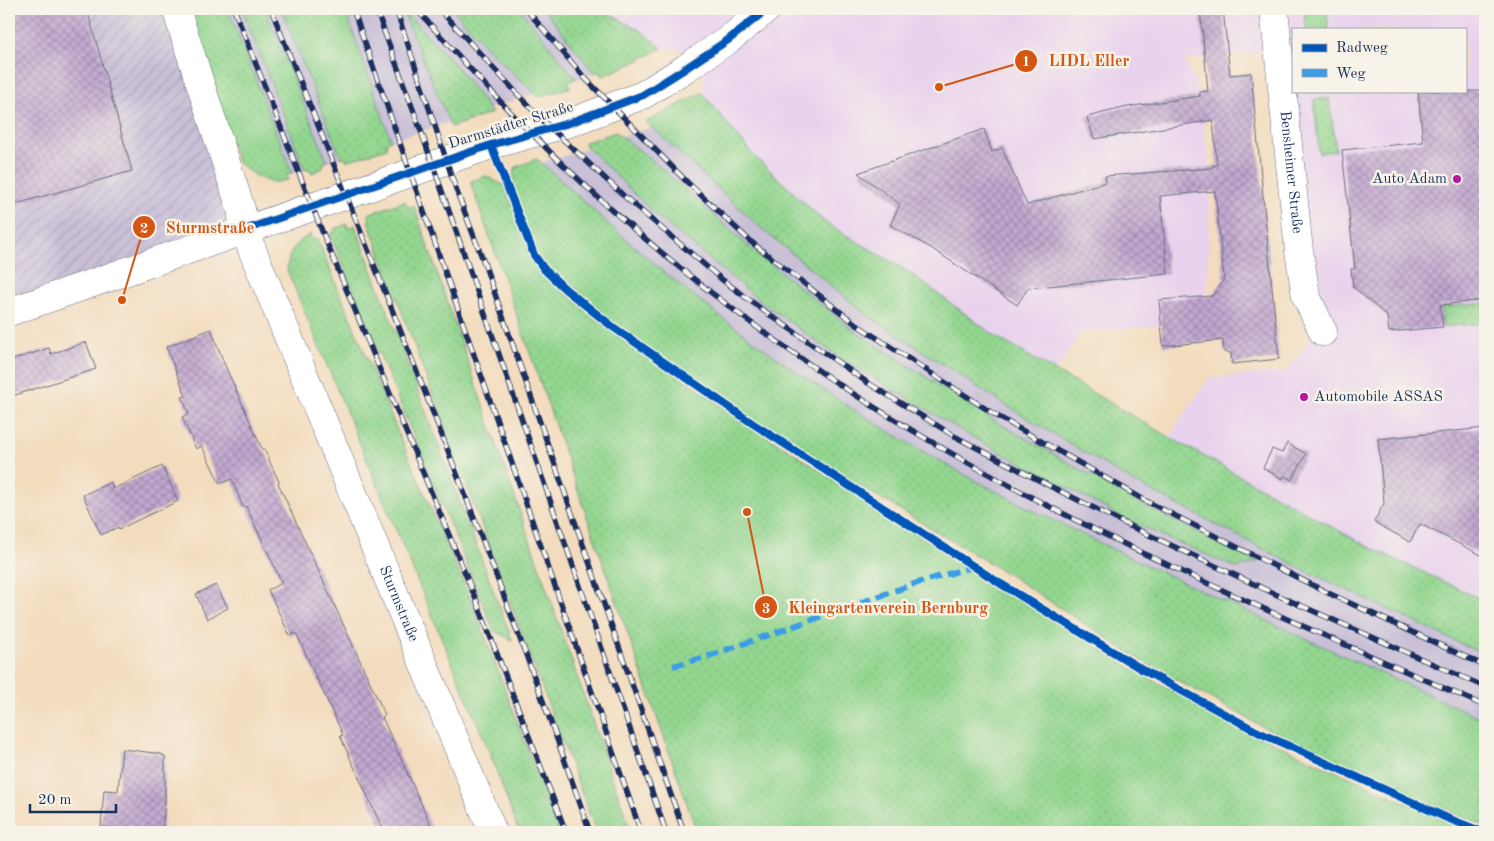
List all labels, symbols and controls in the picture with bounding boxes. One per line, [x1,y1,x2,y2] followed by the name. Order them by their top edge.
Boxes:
[1292,28,1466,92] legend
[1336,41,1388,56] text: Radweg
[1013,45,1139,76] callout: LIDL Eller
[1049,54,1130,70] text: LIDL Eller
[1022,55,1030,70] text: 1
[1336,67,1366,82] text: Weg
[447,100,575,152] street label: Darmstädter Straße
[1277,110,1305,234] street label: Bensheimer Straße
[1372,172,1447,187] place label: Auto Adam
[1451,173,1463,185] marker: Auto Adam
[131,212,265,243] callout: Sturmstraße
[166,221,254,237] text: Sturmstraße
[140,222,148,237] text: 2
[1314,390,1443,405] place label: Automobile ASSAS
[1298,391,1310,403] marker: Automobile ASSAS
[376,564,421,644] street label: Sturmstraße
[753,592,998,623] callout: Kleingartenverein Bernburg
[788,601,988,617] text: Kleingartenverein Bernburg
[762,602,770,617] text: 3
[30,781,116,813] scale bar
[38,793,72,808] text: 20 m

